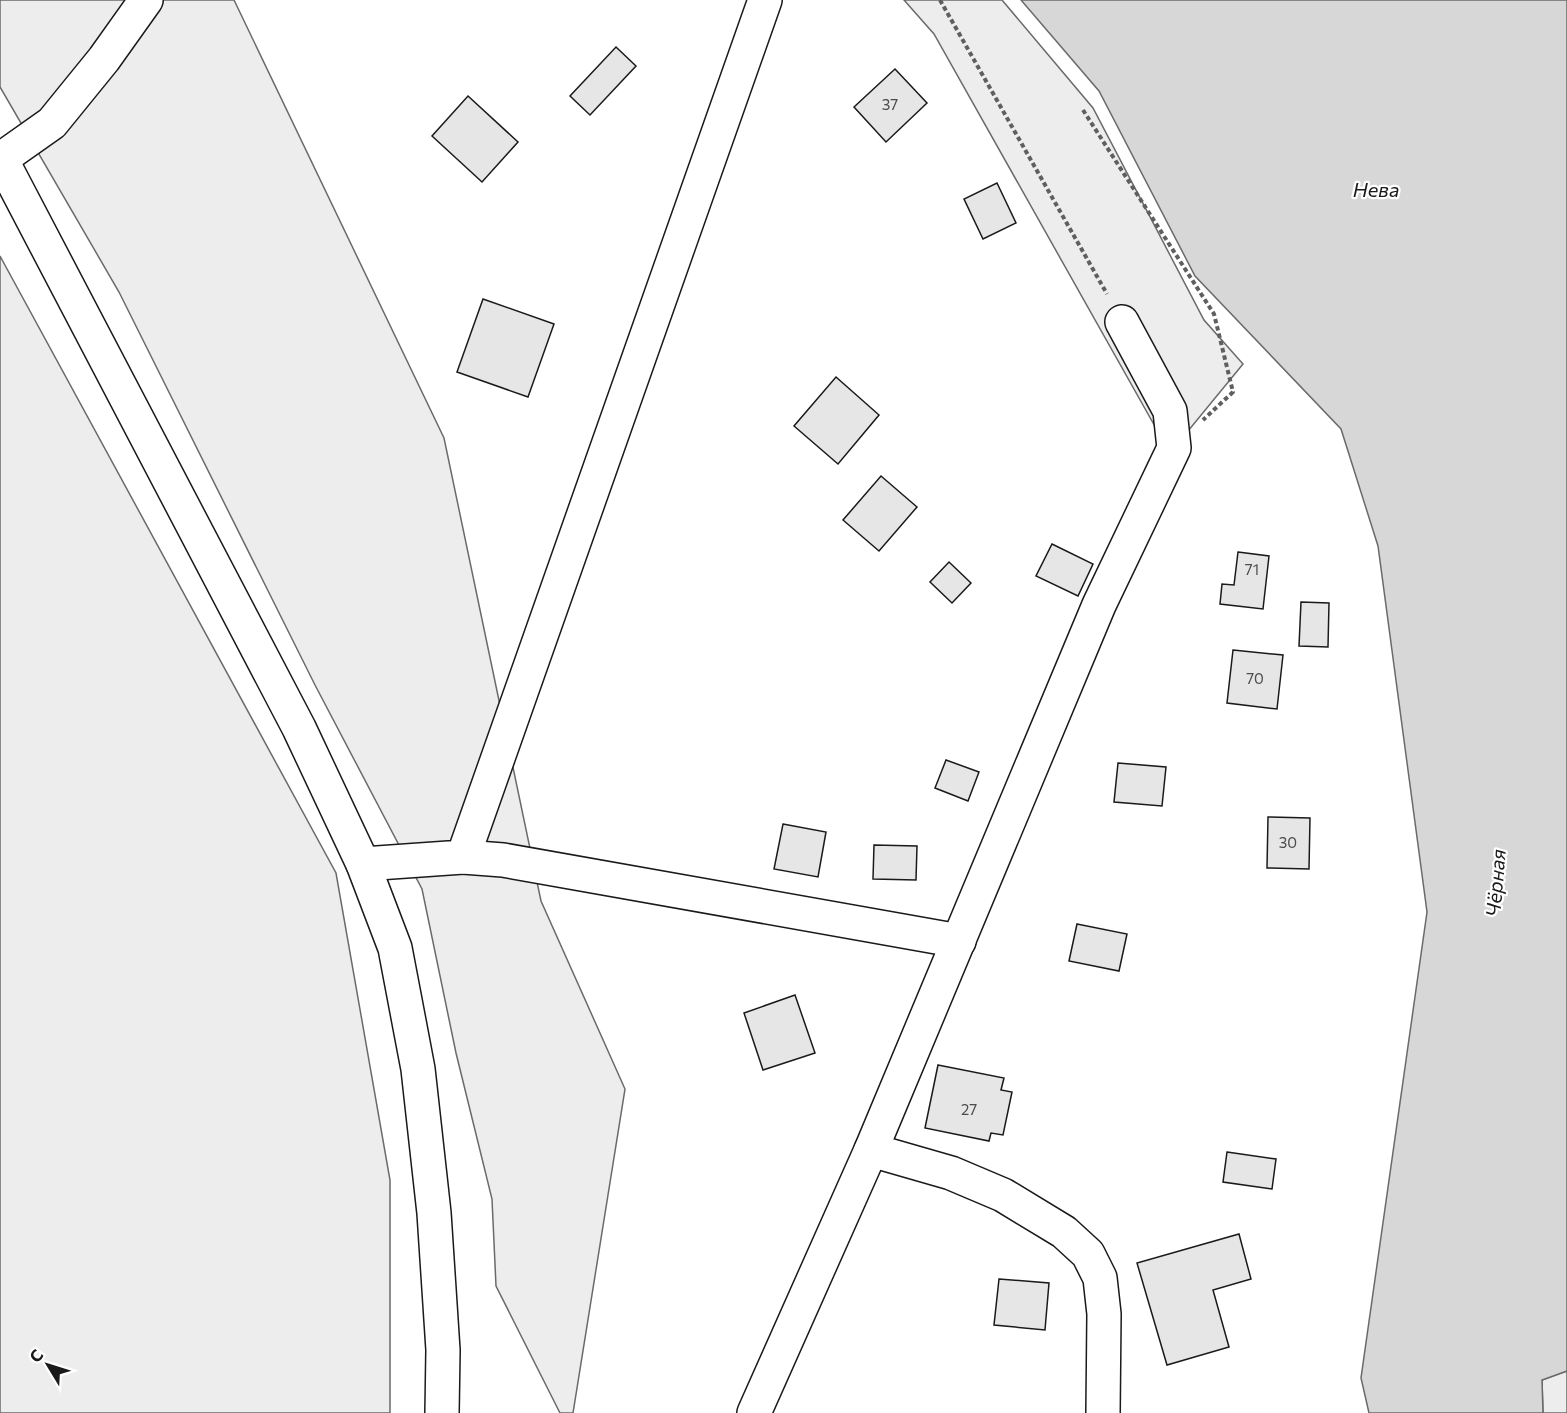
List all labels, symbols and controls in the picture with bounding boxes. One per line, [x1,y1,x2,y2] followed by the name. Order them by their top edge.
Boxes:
[882,95,898,113] house number: 37
[1353,177,1399,201] water label: Нева
[1245,560,1259,578] house number: 71
[1246,669,1264,687] house number: 70
[1279,833,1297,851] house number: 30
[1480,848,1510,918] water label: Чёрная
[961,1100,977,1118] house number: 27
[18,1335,78,1395] north arrow
[25,1345,47,1366] text: С

